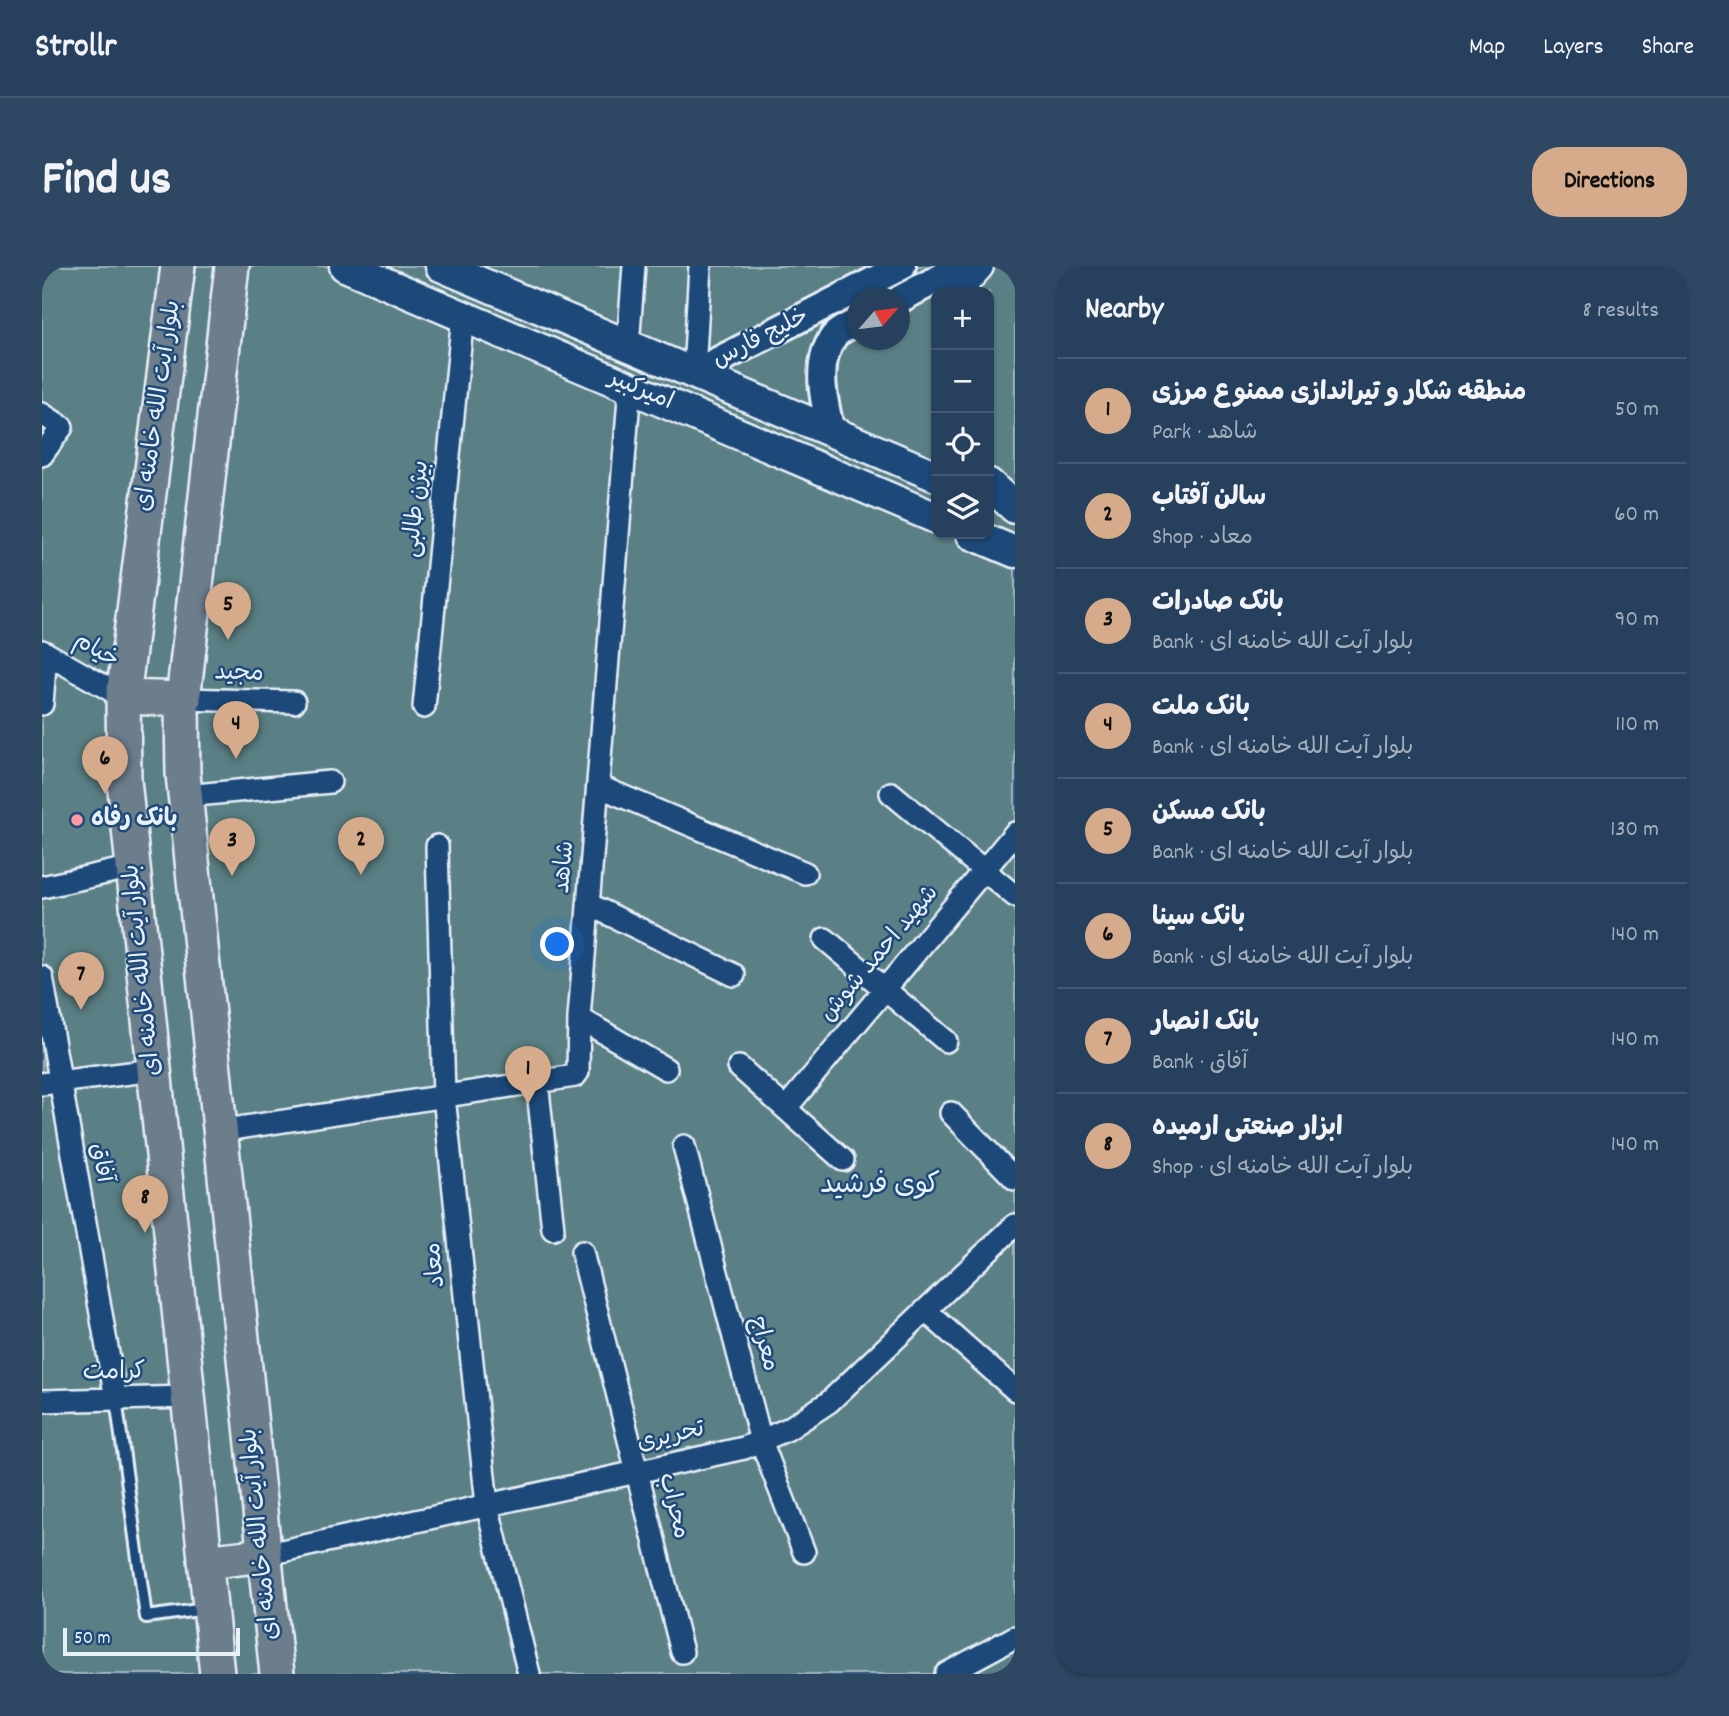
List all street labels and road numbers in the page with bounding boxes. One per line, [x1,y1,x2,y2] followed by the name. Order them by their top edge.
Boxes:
[127,298,191,514] street label: بلوار آیت الله خامنه ای
[707,300,815,378] street label: خلیج فارس
[602,361,679,420] street label: امیرکبیر
[395,459,439,559] street label: بیژن طالبی
[67,624,125,678] street label: خیام
[214,656,264,692] street label: مجید
[546,839,584,895] street label: شاهد
[115,862,171,1078] street label: بلوار آیت الله خامنه ای
[812,878,948,1030] street label: شهید احمد شوش
[80,1140,120,1187] street label: آفاق
[417,1241,455,1289] street label: معاد
[739,1312,787,1376] street label: معراج
[82,1355,146,1391] street label: کرامت
[634,1413,709,1461] street label: تحریری
[233,1426,289,1642] street label: بلوار آیت الله خامنه ای
[648,1469,698,1543] street label: محراب

